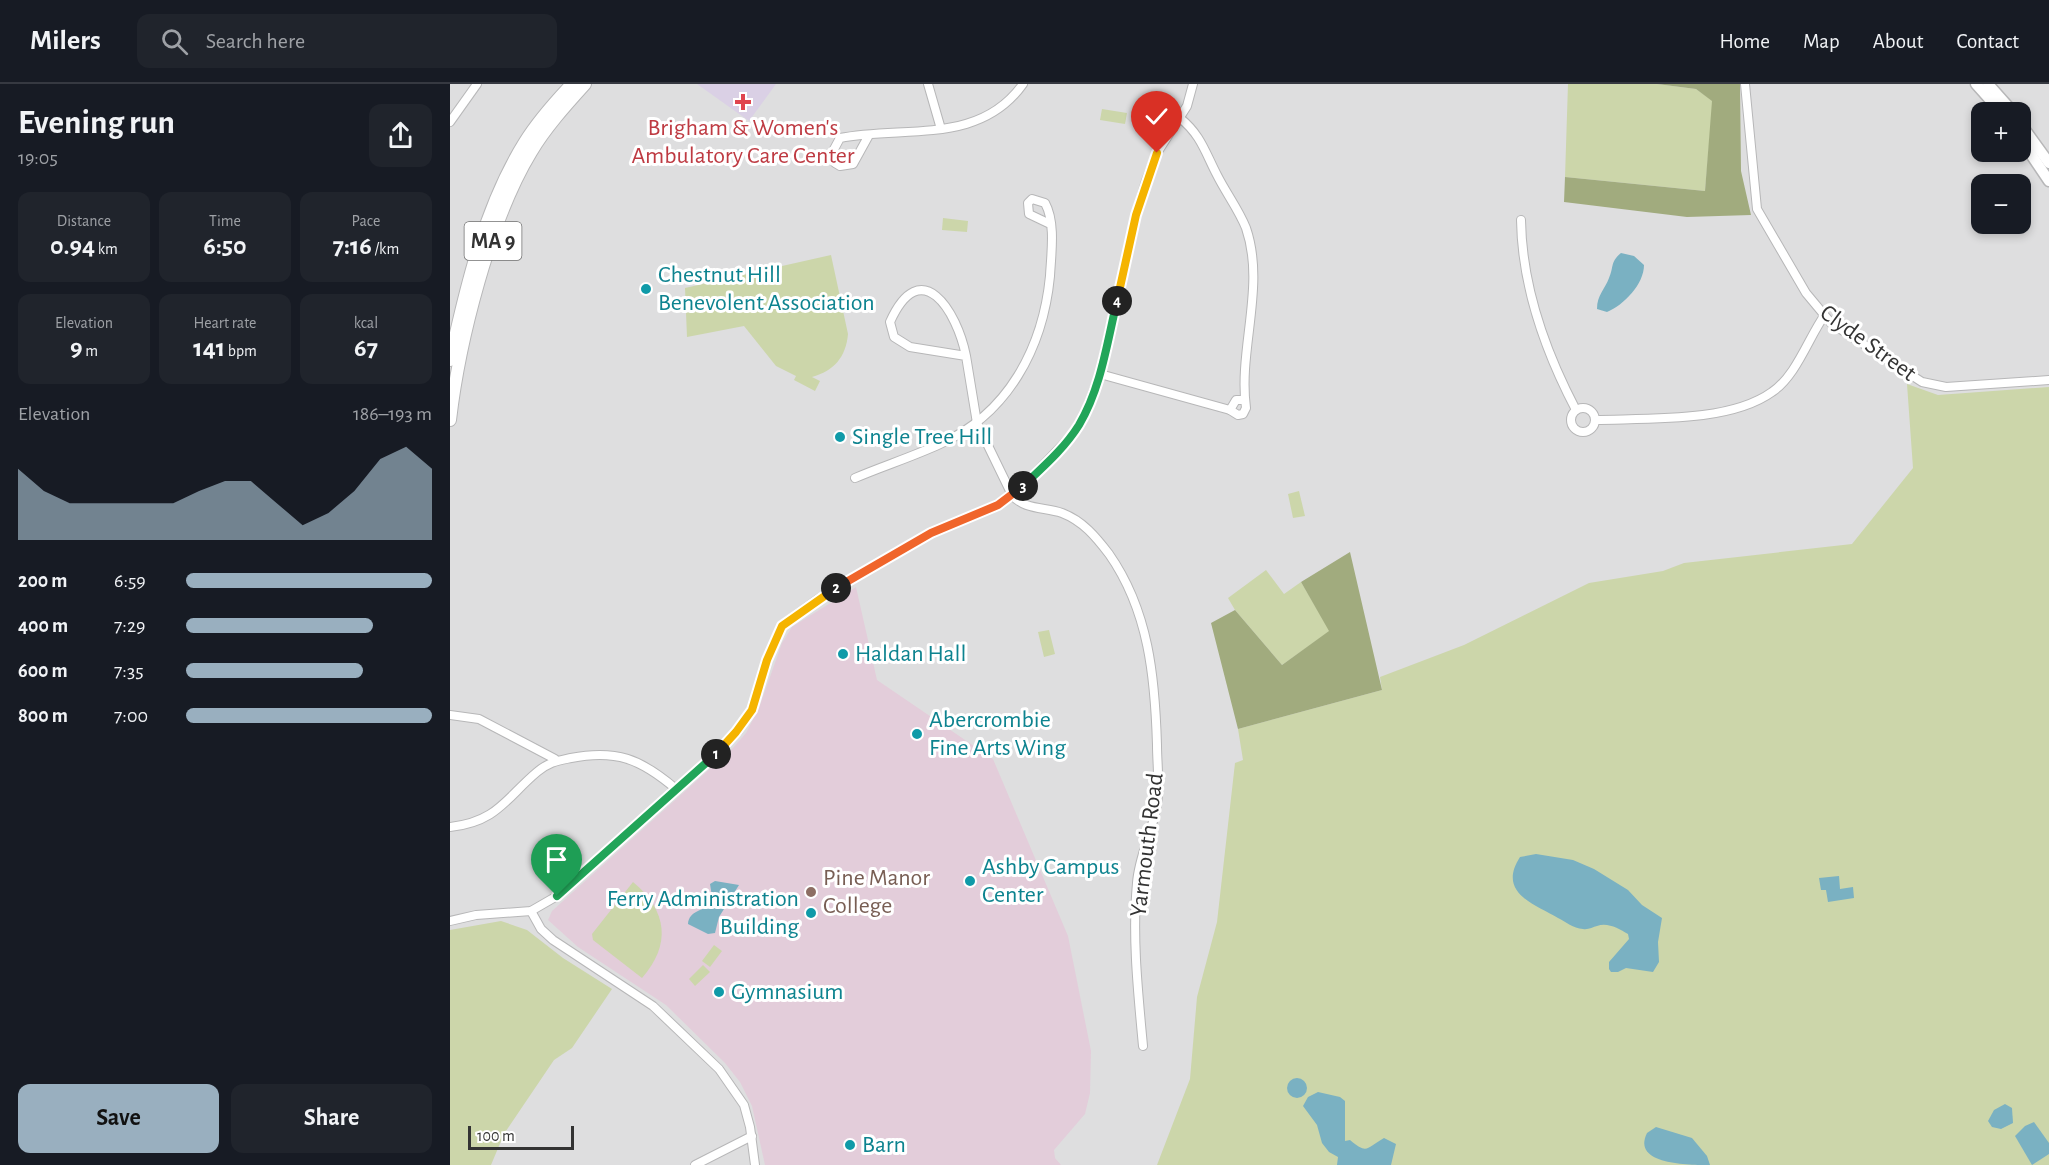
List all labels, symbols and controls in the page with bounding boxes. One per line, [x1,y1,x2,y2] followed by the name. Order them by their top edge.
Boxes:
[137,14,557,68] search box
[158,25,191,58] icon: search
[30,27,101,55] text: Milers
[206,30,305,52] text: Search here
[1719,31,1770,52] text: Home
[1803,31,1840,52] text: Map
[1873,31,1923,52] text: About
[1956,31,2019,52] text: Contact
[1131,91,1182,153] pin
[734,93,752,111] marker: Brigham & Women's Ambulatory Care Center
[1140,100,1173,133] icon: check
[1971,102,2031,234] map controls
[1971,102,2031,162] button: +
[369,104,432,167] button: share
[18,107,175,140] text: Evening run
[631,116,855,168] place label: Brigham & Women's Ambulatory Care Center
[18,148,58,168] text: 19:05
[1971,174,2031,234] button: −
[57,213,111,229] text: Distance
[209,213,241,229] text: Time
[352,213,380,229] text: Pace
[465,222,522,260] road number: MA 9
[50,233,95,259] text: 0.94
[203,233,247,259] text: 6:50
[333,233,372,259] text: 7:16
[95,241,118,257] text: km
[372,241,399,257] text: /km
[658,263,875,315] place label: Chestnut Hill Benevolent Association
[639,282,653,296] marker: Chestnut Hill Benevolent Association
[1102,286,1132,316] pin: 4
[1113,293,1121,309] text: 4
[1816,300,1921,386] street label: Clyde Street
[55,315,113,331] text: Elevation
[194,315,256,331] text: Heart rate
[354,315,378,331] text: kcal
[70,335,83,361] text: 9
[193,335,225,361] text: 141
[354,335,378,361] text: 67
[83,343,98,359] text: m
[225,343,257,359] text: bpm
[18,404,90,424] text: Elevation
[353,404,432,424] text: 186–193 m
[852,425,992,449] place label: Single Tree Hill
[833,430,847,444] marker: Single Tree Hill
[1008,471,1038,501] pin: 3
[1020,478,1026,494] text: 3
[18,571,67,591] text: 200 m
[114,571,146,591] text: 6:59
[821,573,851,603] pin: 2
[832,580,840,596] text: 2
[18,616,68,636] text: 400 m
[114,616,145,636] text: 7:29
[855,642,966,666] place label: Haldan Hall
[836,647,850,661] marker: Haldan Hall
[18,661,68,681] text: 600 m
[114,661,144,681] text: 7:35
[18,706,68,726] text: 800 m
[114,706,148,726] text: 7:00
[929,708,1066,760] place label: Abercrombie Fine Arts Wing
[910,727,924,741] marker: Abercrombie Fine Arts Wing
[701,739,731,769] pin: 1
[713,746,719,762] text: 1
[1126,772,1168,918] street label: Yarmouth Road
[531,834,582,896] pin
[540,843,573,876] icon: arrive
[982,855,1119,907] place label: Ashby Campus Center
[823,866,930,918] place label: Pine Manor College
[963,874,977,888] marker: Ashby Campus Center
[804,885,818,899] marker: Pine Manor College
[607,887,799,939] place label: Ferry Administration Building
[804,906,818,920] marker: Ferry Administration Building
[731,980,844,1004] place label: Gymnasium
[712,985,726,999] marker: Gymnasium
[18,1084,219,1153] button: Save
[231,1084,432,1153] button: Share
[468,1123,574,1150] scale bar
[477,1128,515,1144] text: 100 m
[862,1133,906,1157] place label: Barn
[843,1138,857,1152] marker: Barn

